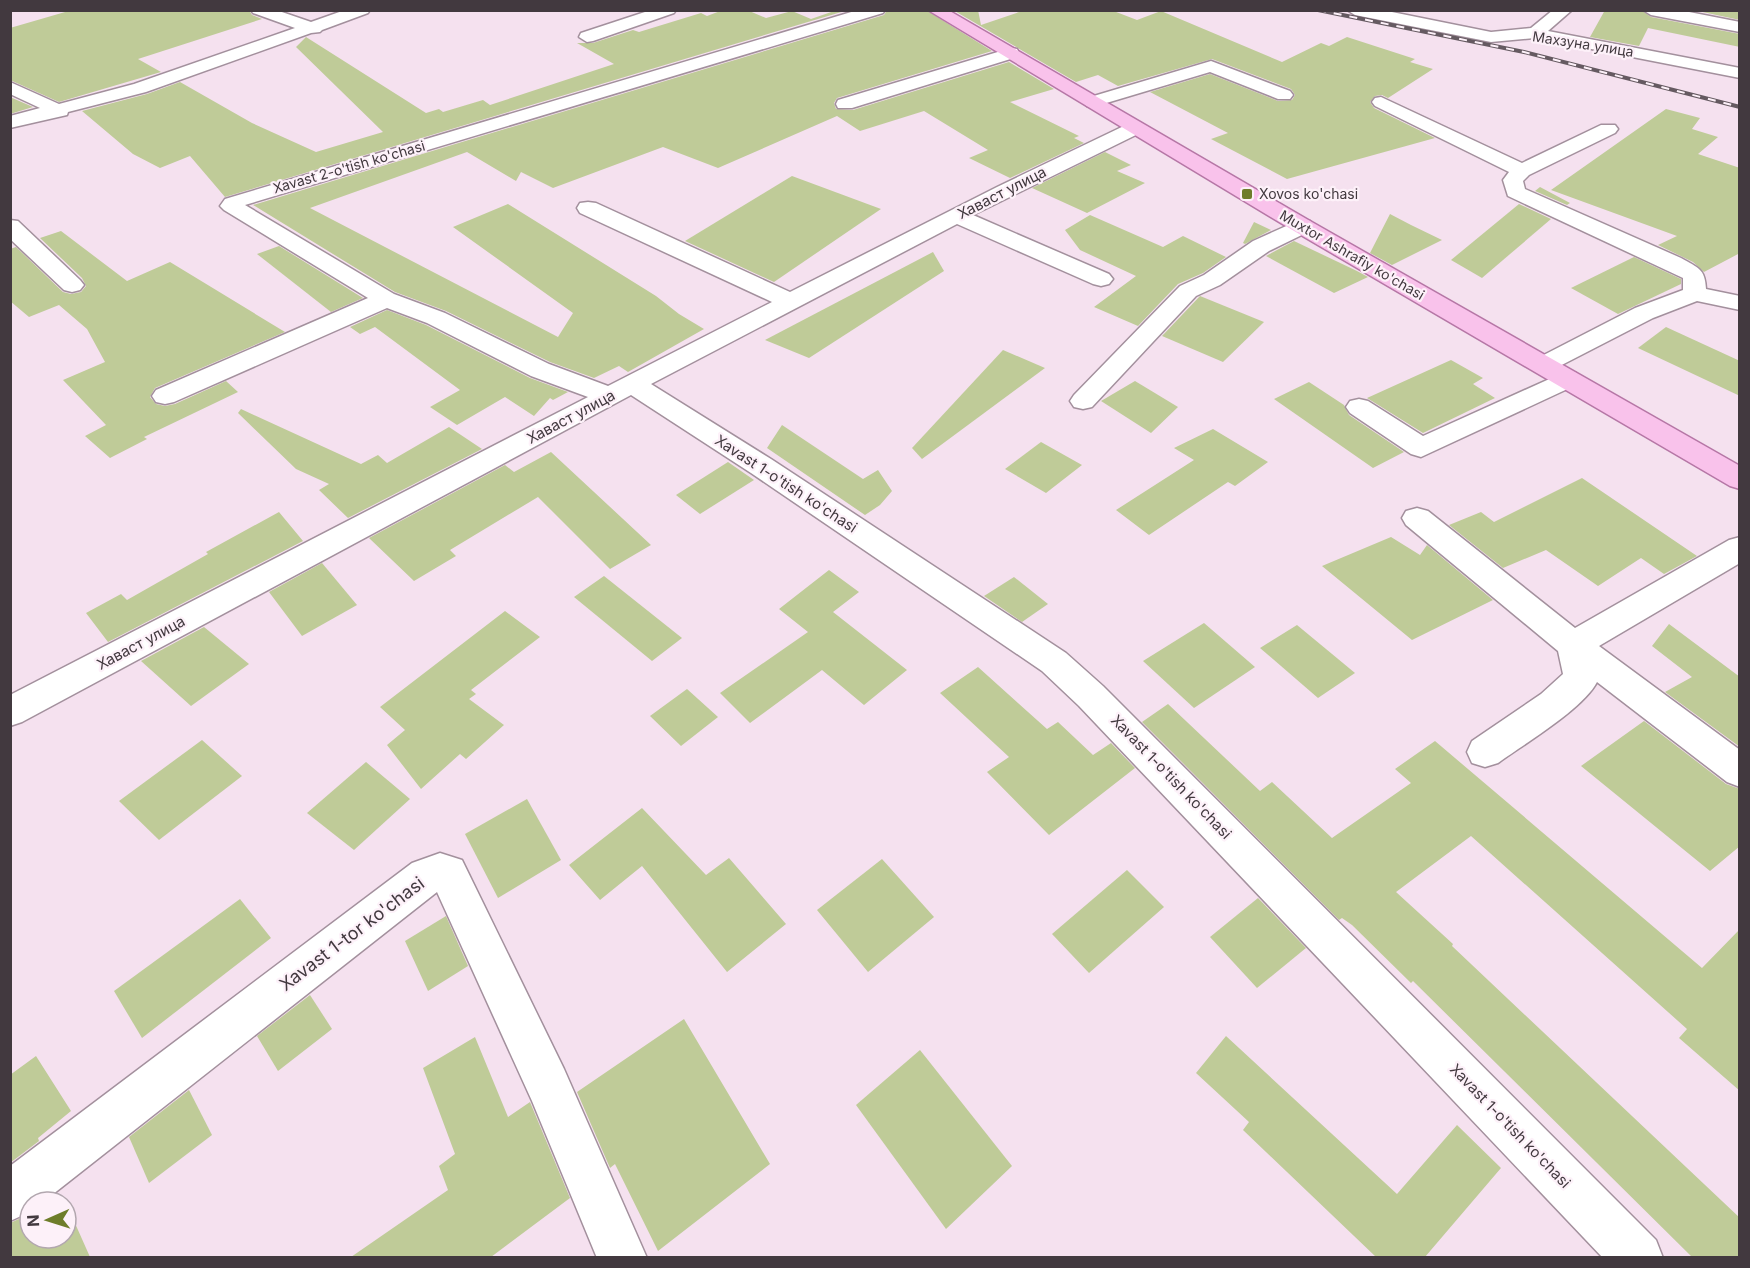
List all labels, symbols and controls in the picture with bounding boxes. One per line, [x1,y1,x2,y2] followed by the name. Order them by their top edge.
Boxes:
[1531,27,1635,60] street label: Махзуна улица
[271,137,427,196] street label: Xavast 2-o'tish ko'chasi
[954,162,1049,223] street label: Хаваст улица
[1259,185,1358,202] place label: Xovos ko'chasi
[1240,187,1254,201] marker: Xovos ko'chasi
[1277,206,1428,303] street label: Muxtor Ashrafiy ko'chasi
[523,385,618,448] street label: Хаваст улица
[712,431,861,537] street label: Xavast 1-o'tish ko'chasi
[93,611,188,674] street label: Хаваст улица
[1107,710,1236,843] street label: Xavast 1-o'tish ko'chasi
[275,872,428,995] street label: Xavast 1-tor ko'chasi
[1446,1059,1575,1192] street label: Xavast 1-o'tish ko'chasi
[18,1190,78,1250] north arrow
[23,1214,43,1227] text: N

